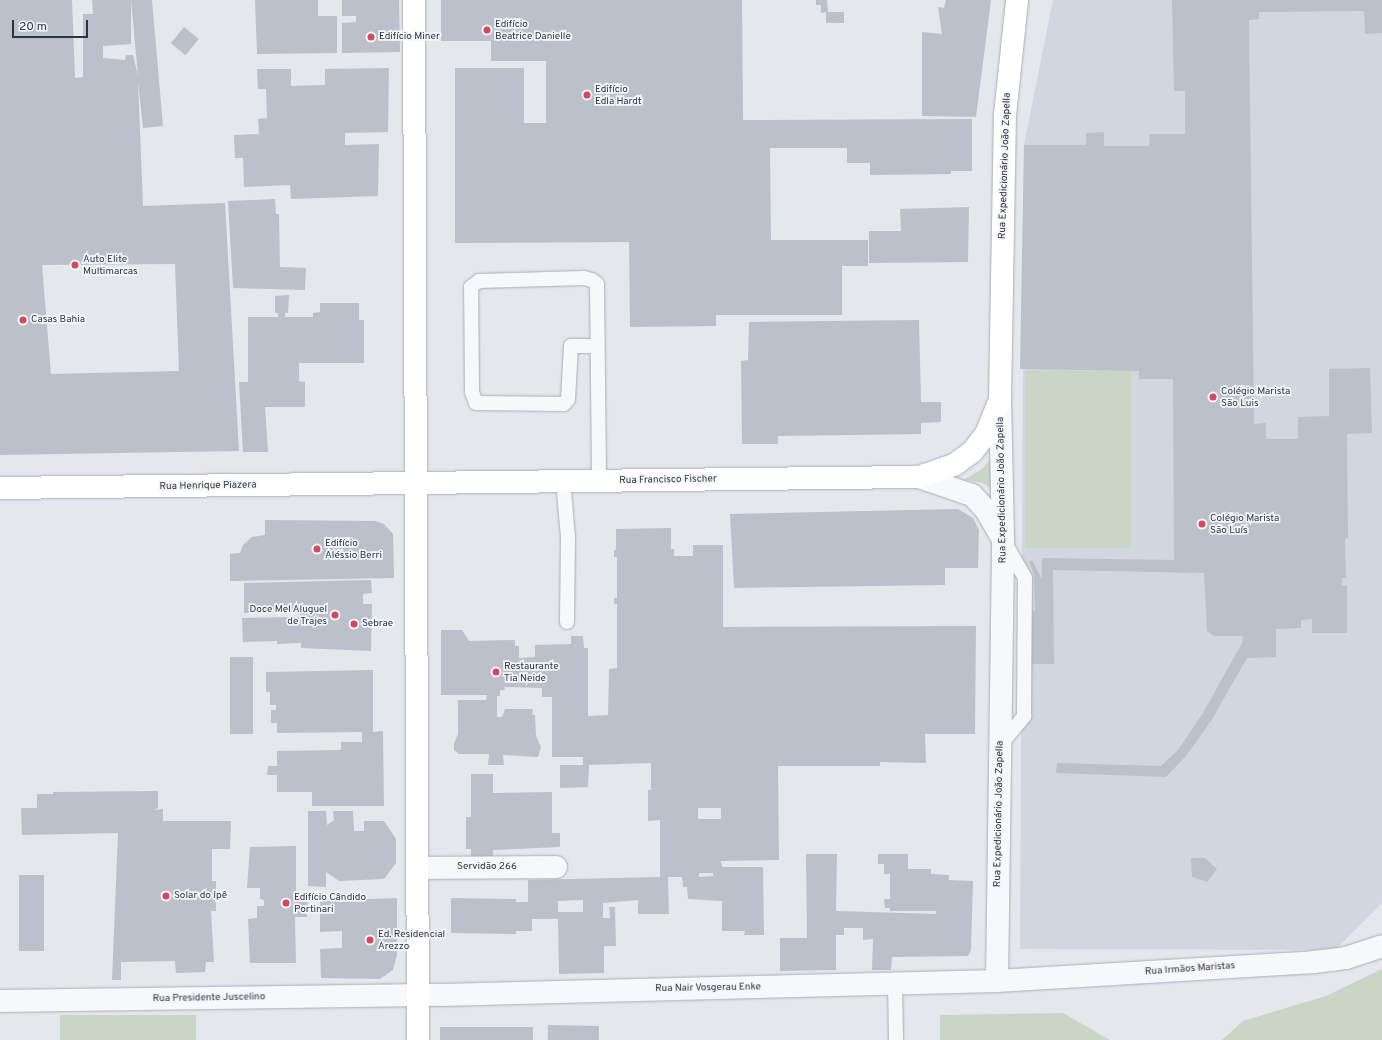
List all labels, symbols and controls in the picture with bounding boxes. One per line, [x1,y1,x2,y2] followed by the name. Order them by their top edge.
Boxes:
[14,12,90,38] scale bar
[495,18,571,42] place label: Edifício Beatrice Danielle
[19,19,47,35] text: 20 m
[482,25,492,35] marker: Edifício Beatrice Danielle
[379,31,440,43] place label: Edifício Miner
[366,32,376,42] marker: Edifício Miner
[595,83,642,106] place label: Edifício Edla Hardt
[582,90,592,100] marker: Edifício Edla Hardt
[996,93,1014,239] street label: Rua Expedicionário João Zapella
[83,253,138,276] place label: Auto Elite Multimarcas
[70,260,80,270] marker: Auto Elite Multimarcas
[31,314,85,326] place label: Casas Bahia
[18,315,28,325] marker: Casas Bahia
[1221,385,1290,408] place label: Colégio Marista São Luis
[1208,392,1218,402] marker: Colégio Marista São Luis
[995,417,1009,563] street label: Rua Expedicionário João Zapella
[619,473,717,487] street label: Rua Francisco Fischer
[159,479,257,493] street label: Rua Henrique Piazera
[1210,512,1279,536] place label: Colégio Marista São Luís
[1197,519,1207,529] marker: Colégio Marista São Luís
[325,537,382,560] place label: Edifício Aléssio Berri
[312,544,322,554] marker: Edifício Aléssio Berri
[249,603,327,626] place label: Doce Mel Aluguel de Trajes
[330,610,340,620] marker: Doce Mel Aluguel de Trajes
[362,618,393,630] place label: Sebrae
[349,619,359,629] marker: Sebrae
[504,660,559,684] place label: Restaurante Tia Neide
[491,667,501,677] marker: Restaurante Tia Neide
[992,741,1006,887] street label: Rua Expedicionário João Zapella
[457,861,517,873] street label: Servidão 266
[174,890,227,902] place label: Solar do Ipê
[161,891,171,901] marker: Solar do Ipê
[294,891,366,914] place label: Edifício Cândido Portinari
[281,898,291,908] marker: Edifício Cândido Portinari
[378,928,445,952] place label: Ed. Residencial Arezzo
[365,935,375,945] marker: Ed. Residencial Arezzo
[1144,960,1236,978] street label: Rua Irmãos Maristas
[655,981,761,995] street label: Rua Nair Vosgerau Enke
[152,991,266,1005] street label: Rua Presidente Juscelino

